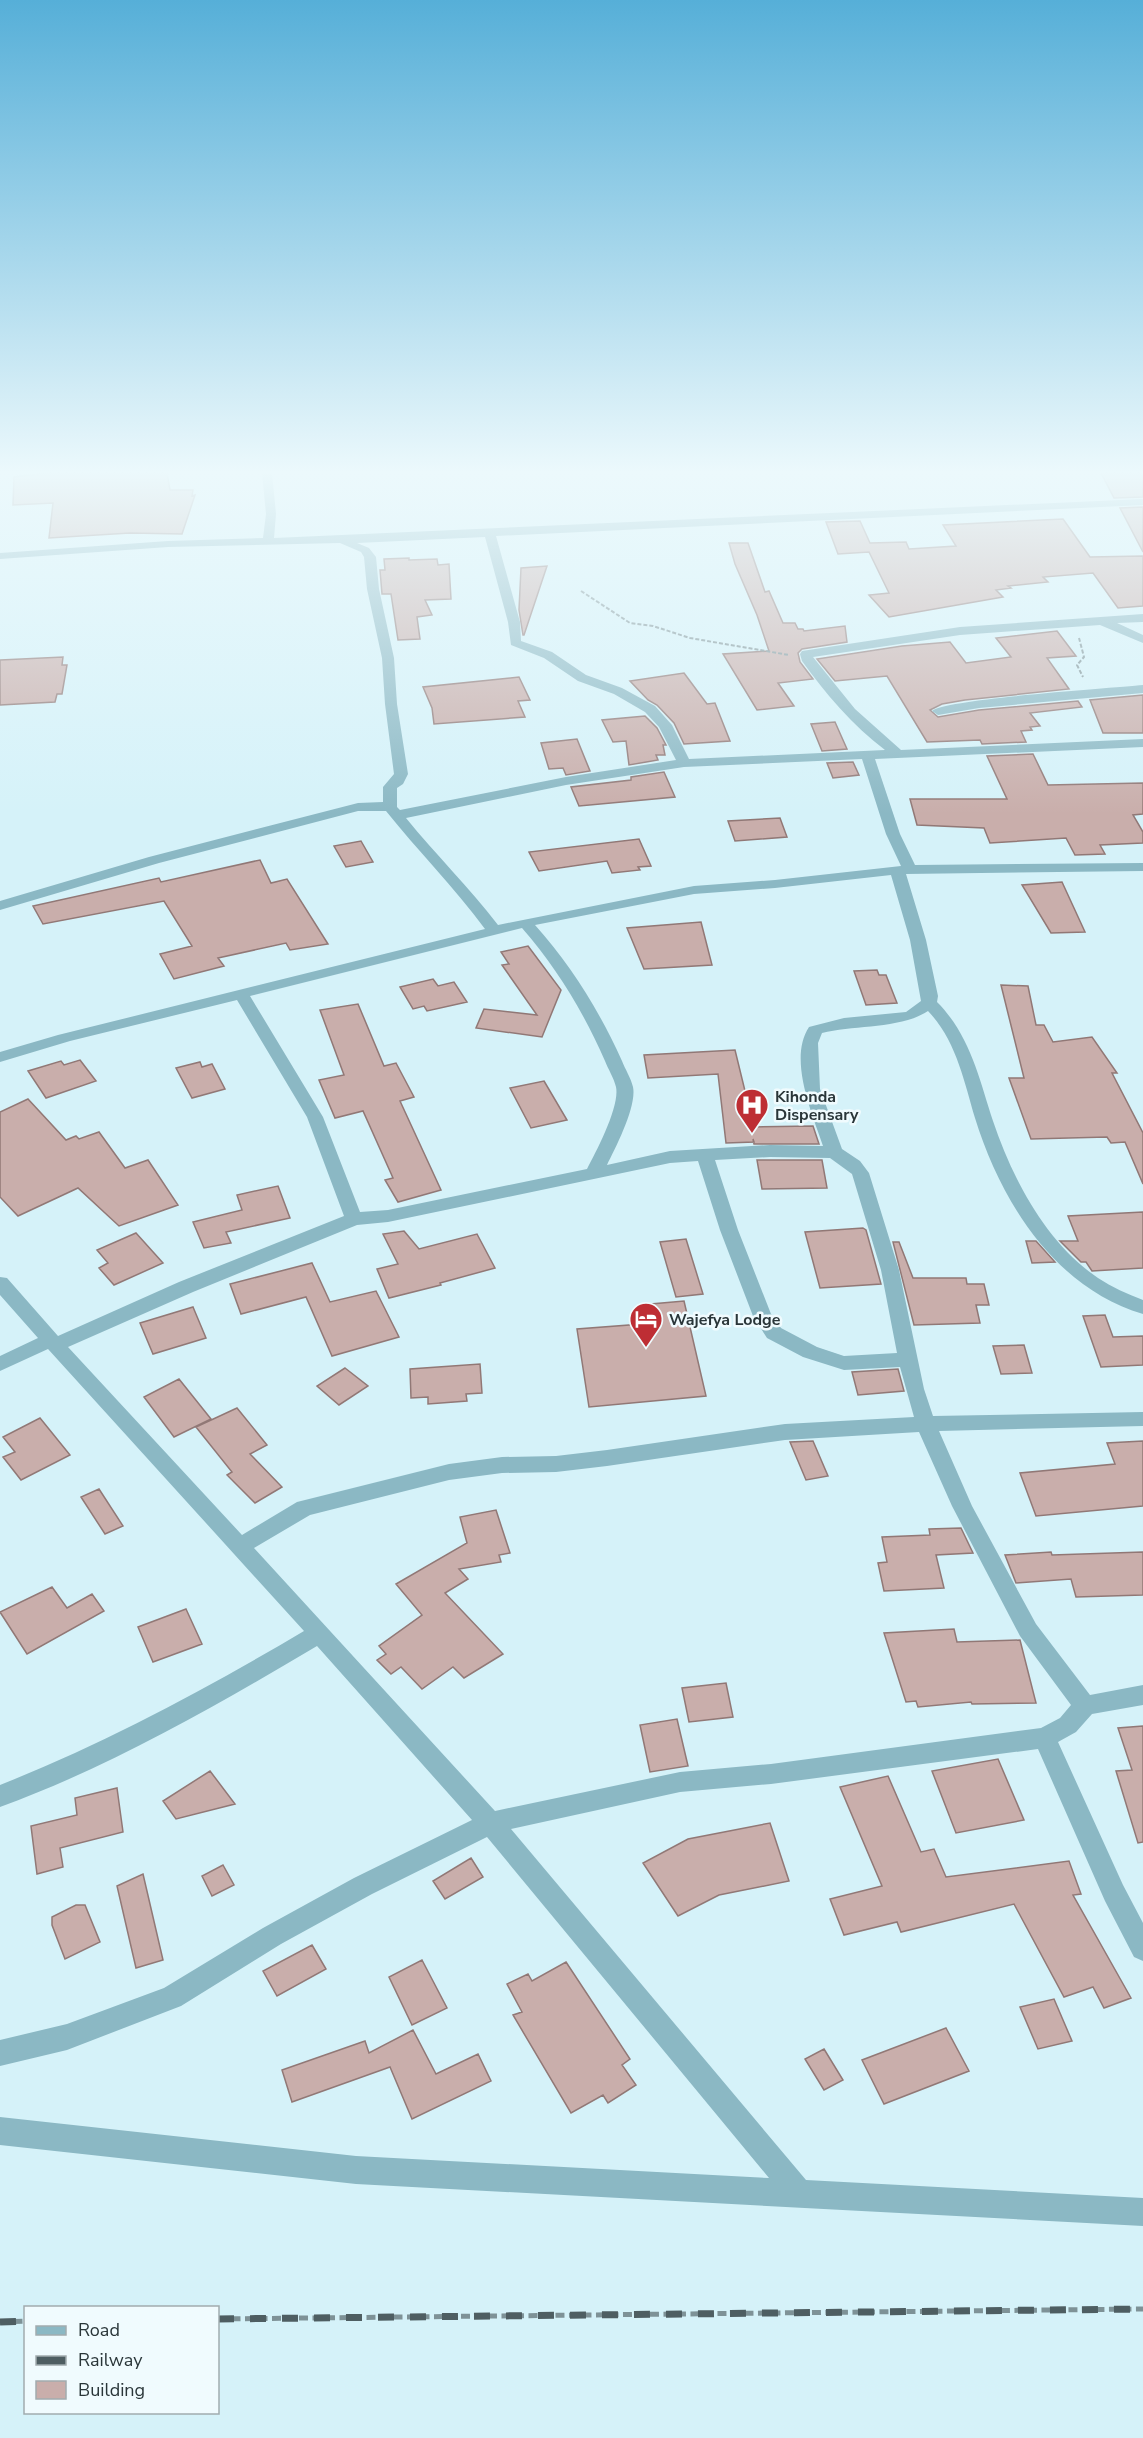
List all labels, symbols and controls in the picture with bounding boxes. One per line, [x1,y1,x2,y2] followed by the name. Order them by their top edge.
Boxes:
[775,1086,859,1126] place label: Kihonda Dispensary
[734,1087,770,1134] hospital icon: Kihonda Dispensary
[628,1301,664,1348] hotel icon: Wajefya Lodge
[669,1309,781,1331] place label: Wajefya Lodge
[24,2306,219,2414] legend
[78,2318,120,2342] text: Road
[78,2348,143,2372] text: Railway
[78,2378,145,2402] text: Building

